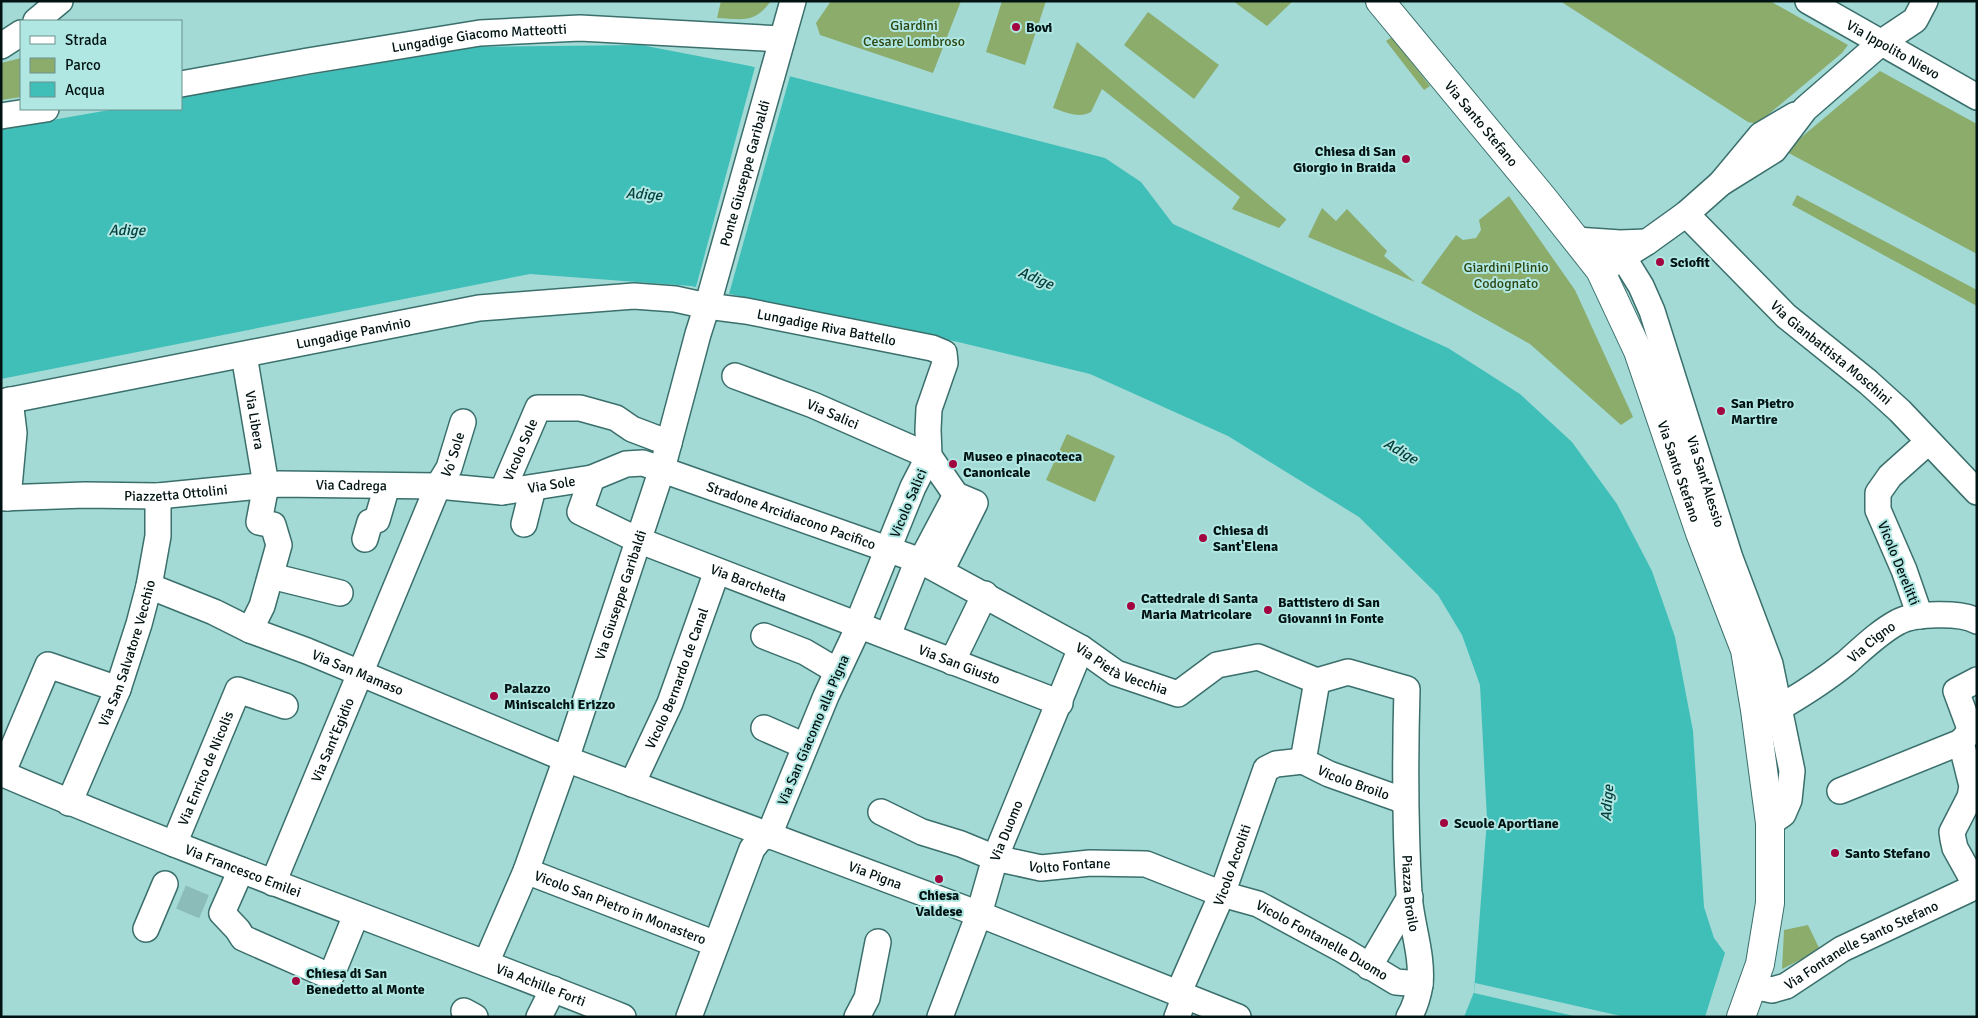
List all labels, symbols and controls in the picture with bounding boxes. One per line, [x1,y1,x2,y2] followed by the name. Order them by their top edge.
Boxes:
[863,17,965,50] park label: Giardini Cesare Lombroso
[1843,17,1943,83] street label: Via Ippolito Nievo
[1026,19,1052,36] place label: Bovi
[20,20,182,110] legend
[390,21,567,56] street label: Lungadige Giacomo Matteotti
[1010,21,1022,33] marker: Bovi
[65,31,107,49] text: Strada
[65,56,101,74] text: Parco
[1441,78,1521,170] street label: Via Santo Stefano
[65,81,105,99] text: Acqua
[717,98,774,248] street label: Ponte Giuseppe Garibaldi
[1293,143,1396,176] place label: Chiesa di San Giorgio in Braida
[1400,153,1412,165] marker: Chiesa di San Giorgio in Braida
[625,184,664,204] water label: Adige
[109,221,147,239] water label: Adige
[1670,254,1710,271] place label: Sciofit
[1654,256,1666,268] marker: Sciofit
[1463,259,1549,292] park label: Giardini Plinio Codognato
[1016,263,1058,294] water label: Adige
[1767,297,1895,408] street label: Via Gianbattista Moschini
[756,305,898,350] street label: Lungadige Riva Battello
[295,314,412,353] street label: Lungadige Panvinio
[241,389,268,451] street label: Via Libera
[804,395,861,433] street label: Via Salici
[1731,395,1794,428] place label: San Pietro Martire
[1715,405,1727,417] marker: San Pietro Martire
[500,416,541,484] street label: Vicolo Sole
[1653,418,1704,524] street label: Via Santo Stefano
[437,430,468,481] street label: Vo' Sole
[1683,433,1728,529] street label: Via Sant'Alessio
[1381,434,1423,469] water label: Adige
[963,448,1082,481] place label: Museo e pinacoteca Canonicale
[947,458,959,470] marker: Museo e pinacoteca Canonicale
[886,466,931,540] street label: Vicolo Salici
[526,473,577,497] street label: Via Sole
[316,476,387,494] street label: Via Cadrega
[704,478,878,553] street label: Stradone Arcidiacono Pacifico
[124,481,228,505] street label: Piazzetta Ottolini
[1874,519,1923,608] street label: Vicolo Derelitti
[1213,522,1278,555] place label: Chiesa di Sant'Elena
[591,528,650,662] street label: Via Giuseppe Garibaldi
[1197,532,1209,544] marker: Chiesa di Sant'Elena
[708,561,789,606] street label: Via Barchetta
[95,579,159,729] street label: Via San Salvatore Vecchio
[1141,590,1258,623] place label: Cattedrale di Santa Maria Matricolare
[1278,594,1384,627] place label: Battistero di San Giovanni in Fonte
[1125,600,1137,612] marker: Cattedrale di Santa Maria Matricolare
[1262,604,1274,616] marker: Battistero di San Giovanni in Fonte
[642,606,712,752] street label: Vicolo Bernardo de Canal
[1844,618,1899,667] street label: Via Cigno
[1073,639,1170,699] street label: Via Pietà Vecchia
[916,641,1003,688] street label: Via San Giusto
[309,646,406,699] street label: Via San Mamaso
[774,652,853,808] street label: Via San Giacomo alla Pigna
[504,680,615,713] place label: Palazzo Miniscalchi Erizzo
[488,690,500,702] marker: Palazzo Miniscalchi Erizzo
[308,695,358,785] street label: Via Sant'Egidio
[175,709,237,828] street label: Via Enrico de Nicolis
[1314,762,1392,804] street label: Vicolo Broilo
[1597,783,1617,822] water label: Adige
[987,798,1027,864] street label: Via Duomo
[1454,815,1559,832] place label: Scuole Aportiane
[1438,817,1450,829] marker: Scuole Aportiane
[1210,822,1255,909] street label: Vicolo Accoliti
[182,841,303,901] street label: Via Francesco Emilei
[1845,845,1930,862] place label: Santo Stefano
[1829,847,1841,859] marker: Santo Stefano
[1398,854,1423,933] street label: Piazza Broilo
[1027,855,1111,877] street label: Volto Fontane
[846,858,904,893] street label: Via Pigna
[532,867,708,948] street label: Vicolo San Pietro in Monastero
[933,873,945,885] marker: Chiesa Valdese
[915,887,963,920] place label: Chiesa Valdese
[1253,896,1391,984] street label: Vicolo Fontanelle Duomo
[1781,897,1941,994] street label: Via Fontanelle Santo Stefano
[493,960,588,1010] street label: Via Achille Forti
[306,965,425,998] place label: Chiesa di San Benedetto al Monte
[290,975,302,987] marker: Chiesa di San Benedetto al Monte

